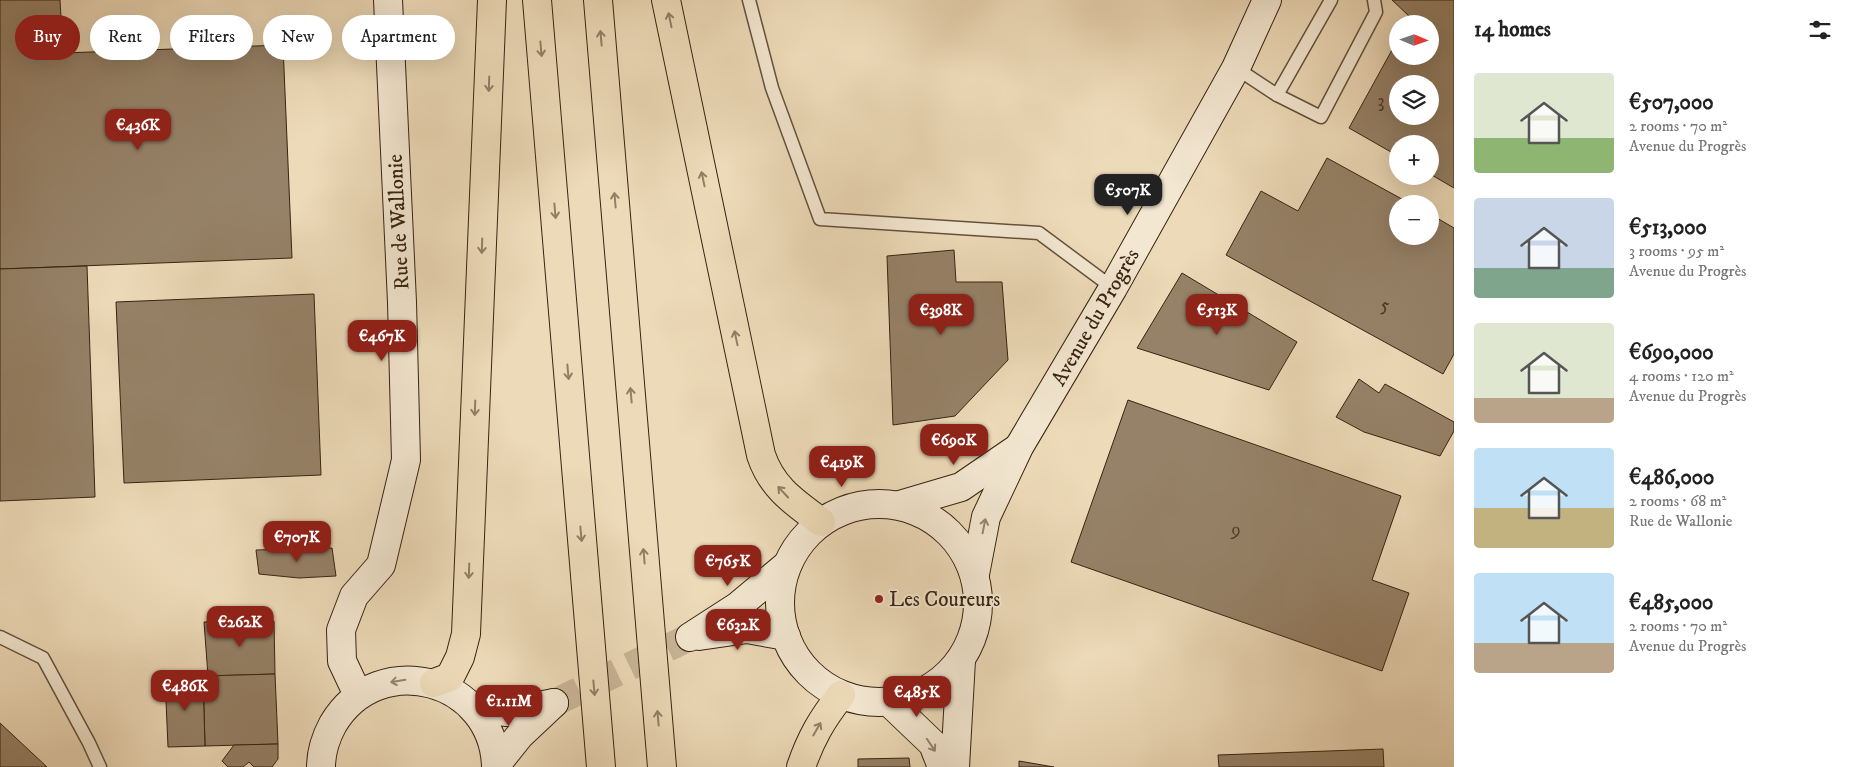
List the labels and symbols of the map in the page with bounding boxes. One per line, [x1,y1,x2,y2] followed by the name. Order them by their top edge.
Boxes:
[665,13,675,29] one-way arrow
[1389,15,1439,65] north arrow
[596,30,606,46] one-way arrow
[536,40,546,56] one-way arrow
[484,75,493,91] one-way arrow
[1377,90,1385,113] house number: 3
[103,108,173,151] pin: €436K
[382,153,416,290] street label: Rue de Wallonie
[698,172,708,188] one-way arrow
[1093,174,1163,216] pin: €507K
[610,192,619,208] one-way arrow
[550,202,559,218] one-way arrow
[477,238,487,254] one-way arrow
[1046,244,1146,391] street label: Avenue du Progrès
[906,294,976,336] pin: €398K
[1182,294,1252,336] pin: €513K
[1380,294,1390,317] house number: 5
[347,320,417,362] pin: €467K
[731,331,741,347] one-way arrow
[563,364,573,380] one-way arrow
[626,387,636,403] one-way arrow
[471,400,480,416] one-way arrow
[919,424,989,466] pin: €690K
[807,446,877,488] pin: €419K
[777,485,789,498] one-way arrow
[980,519,989,535] one-way arrow
[1230,519,1241,542] house number: 9
[262,520,332,563] pin: €707K
[577,526,586,542] one-way arrow
[693,544,763,587] pin: €765K
[639,549,649,565] one-way arrow
[464,562,474,579] one-way arrow
[889,587,1000,613] place label: Les Coureurs
[873,593,885,605] marker: Les Coureurs
[205,606,275,648] pin: €262K
[703,608,773,651] pin: €632K
[150,670,220,712] pin: €486K
[882,676,952,718] pin: €485K
[390,677,406,687] one-way arrow
[589,679,599,695] one-way arrow
[468,684,550,727] pin: €1.11M
[653,711,662,727] one-way arrow
[812,722,822,736] one-way arrow
[926,738,937,752] one-way arrow

